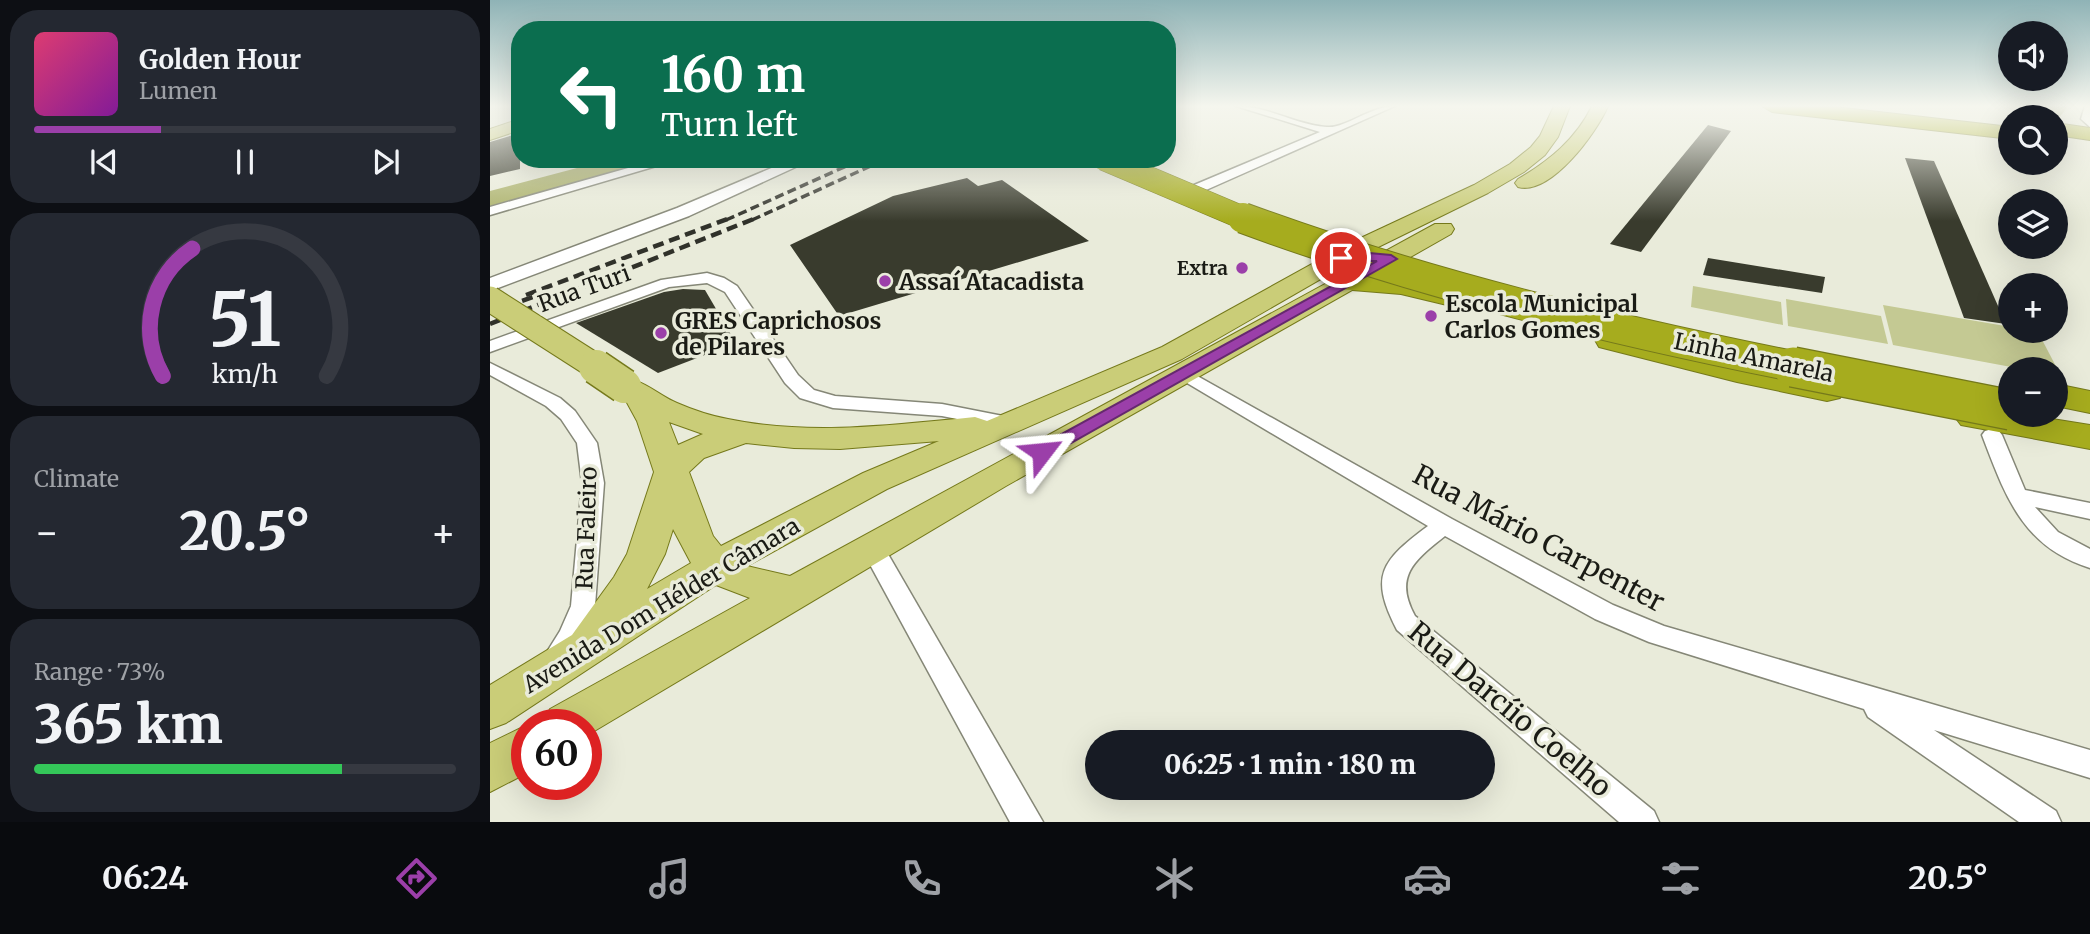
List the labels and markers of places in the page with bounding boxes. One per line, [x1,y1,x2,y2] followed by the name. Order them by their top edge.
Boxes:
[1311,228,1371,288] pin
[1177,256,1228,280] place label: Extra
[1234,260,1250,276] marker: Extra
[898,267,1084,296] place label: Assaí Atacadista
[877,273,893,289] marker: Assaí Atacadista
[1445,289,1639,344] place label: Escola Municipal Carlos Gomes
[675,306,882,361] place label: GRES Caprichosos de Pilares
[1423,308,1439,324] marker: Escola Municipal Carlos Gomes
[653,325,669,341] marker: GRES Caprichosos de Pilares

